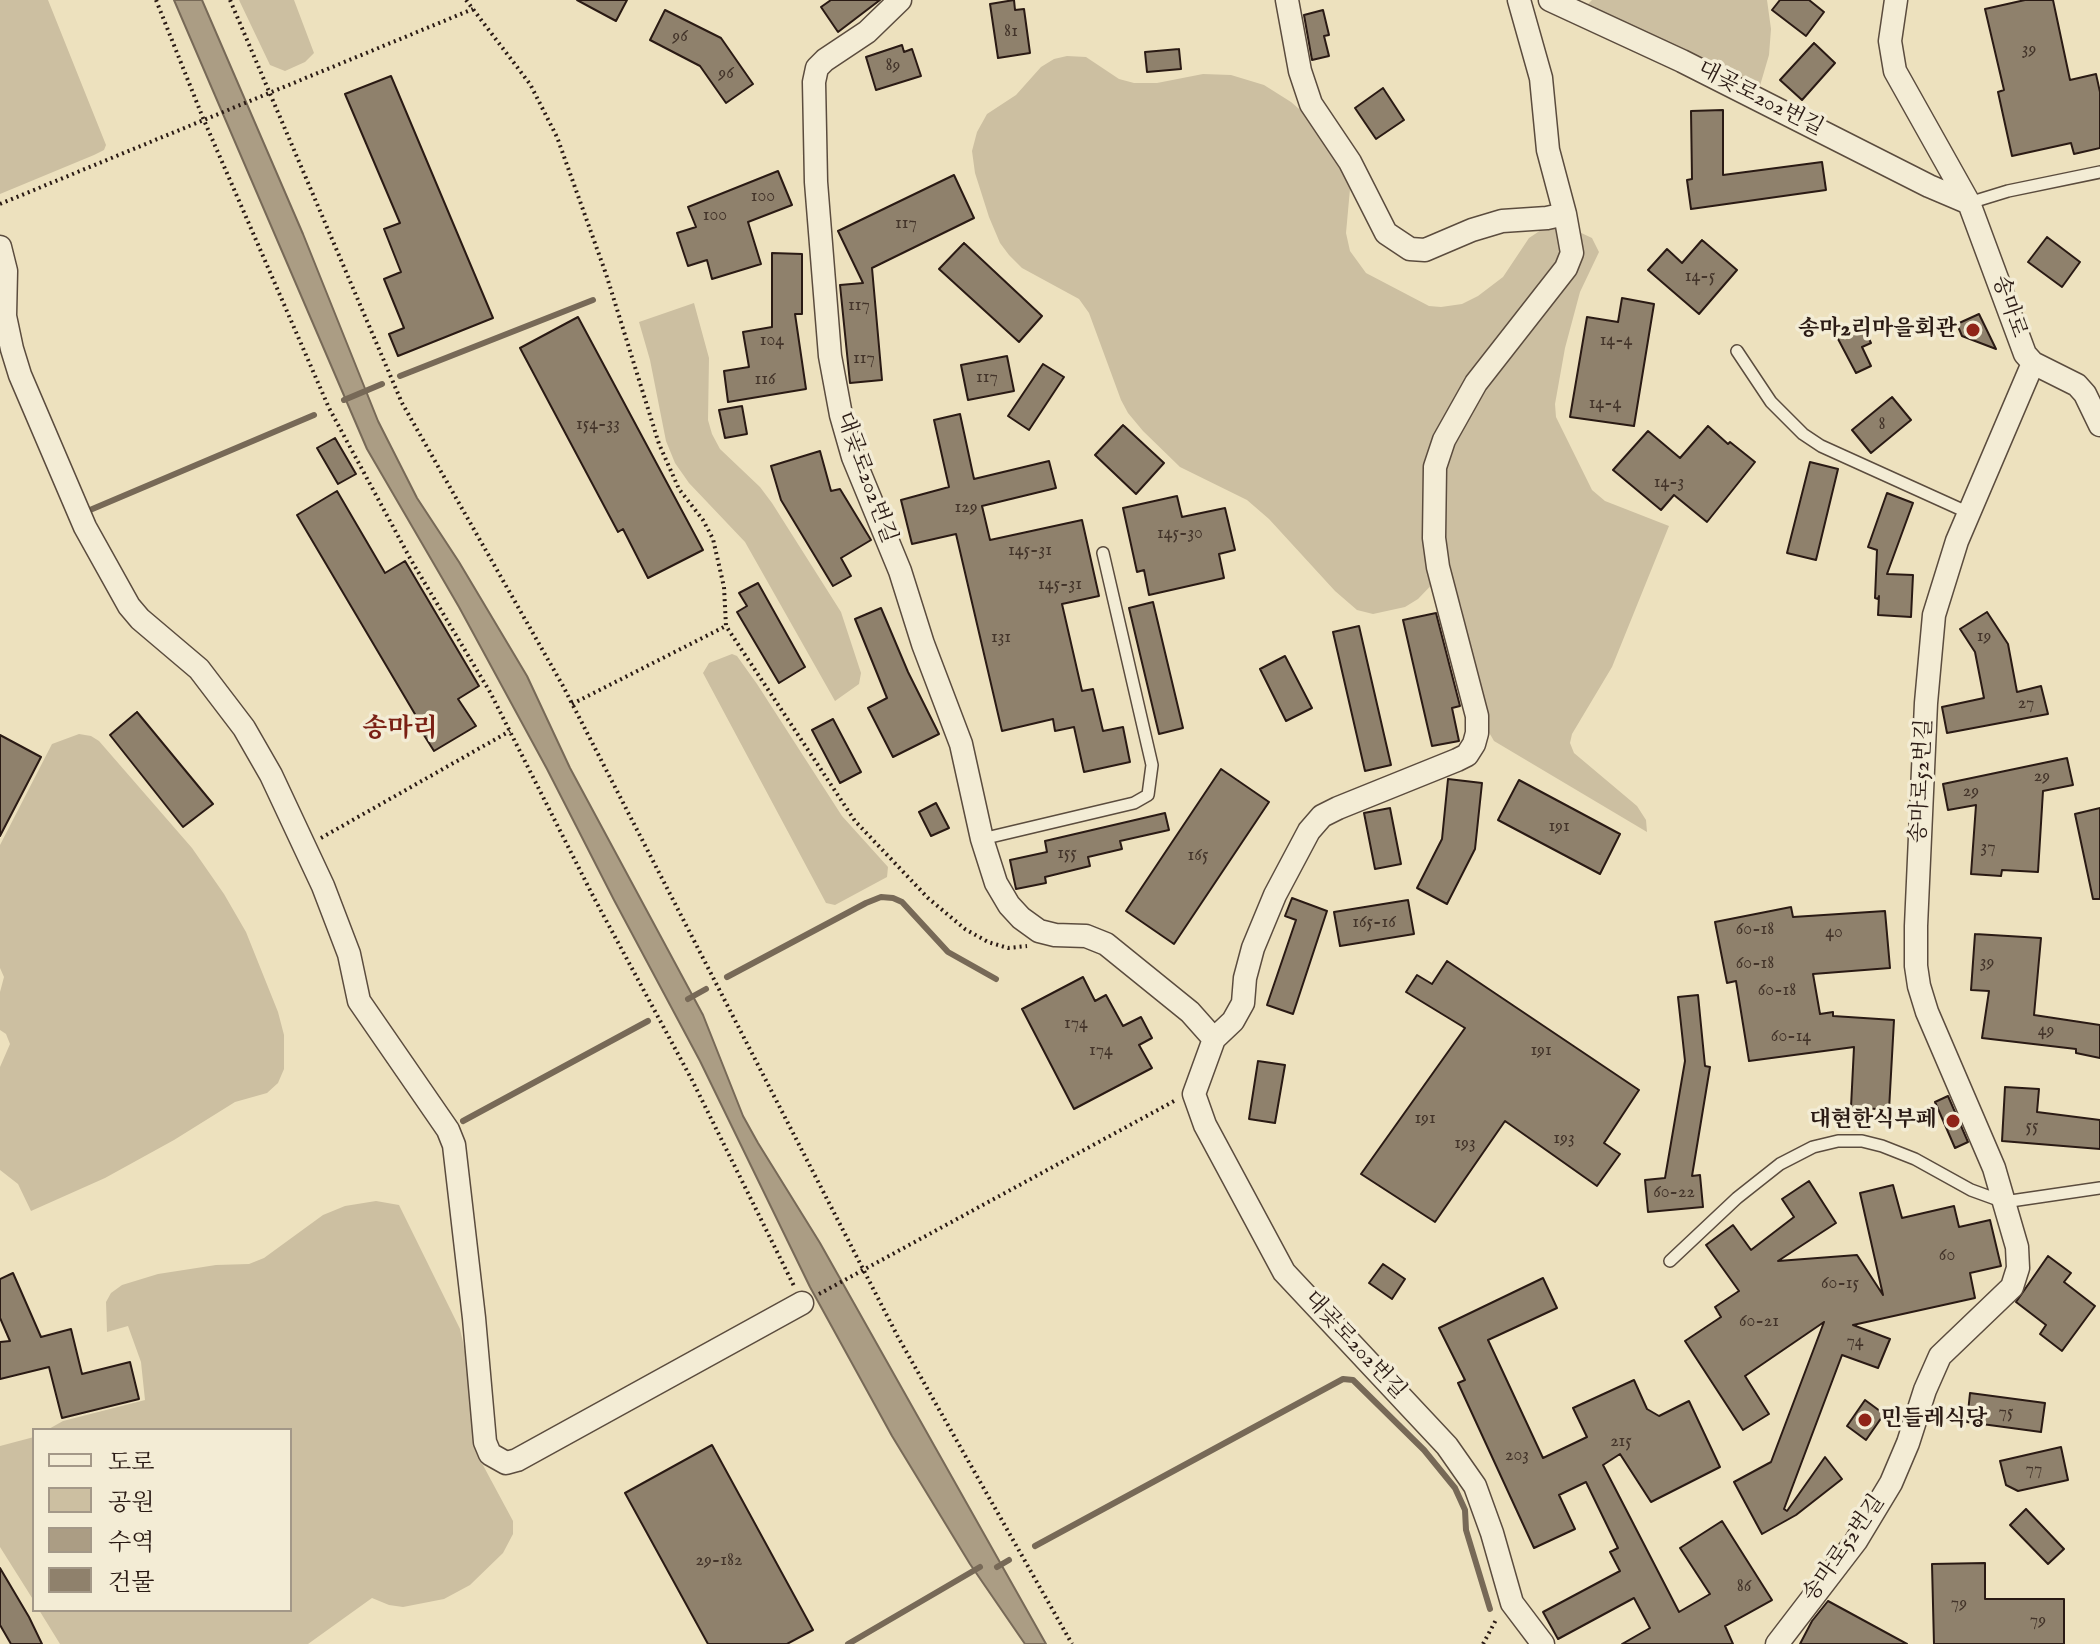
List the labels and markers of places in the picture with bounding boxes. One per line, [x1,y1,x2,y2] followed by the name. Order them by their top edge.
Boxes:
[1798,317,1957,343] place label: 송마2리마을회관
[1964,321,1982,339] marker: 송마2리마을회관
[1809,1108,1937,1134] place label: 대현한식부페
[1944,1112,1962,1130] marker: 대현한식부페
[1881,1407,1987,1433] place label: 민들레식당
[1856,1411,1874,1429] marker: 민들레식당

